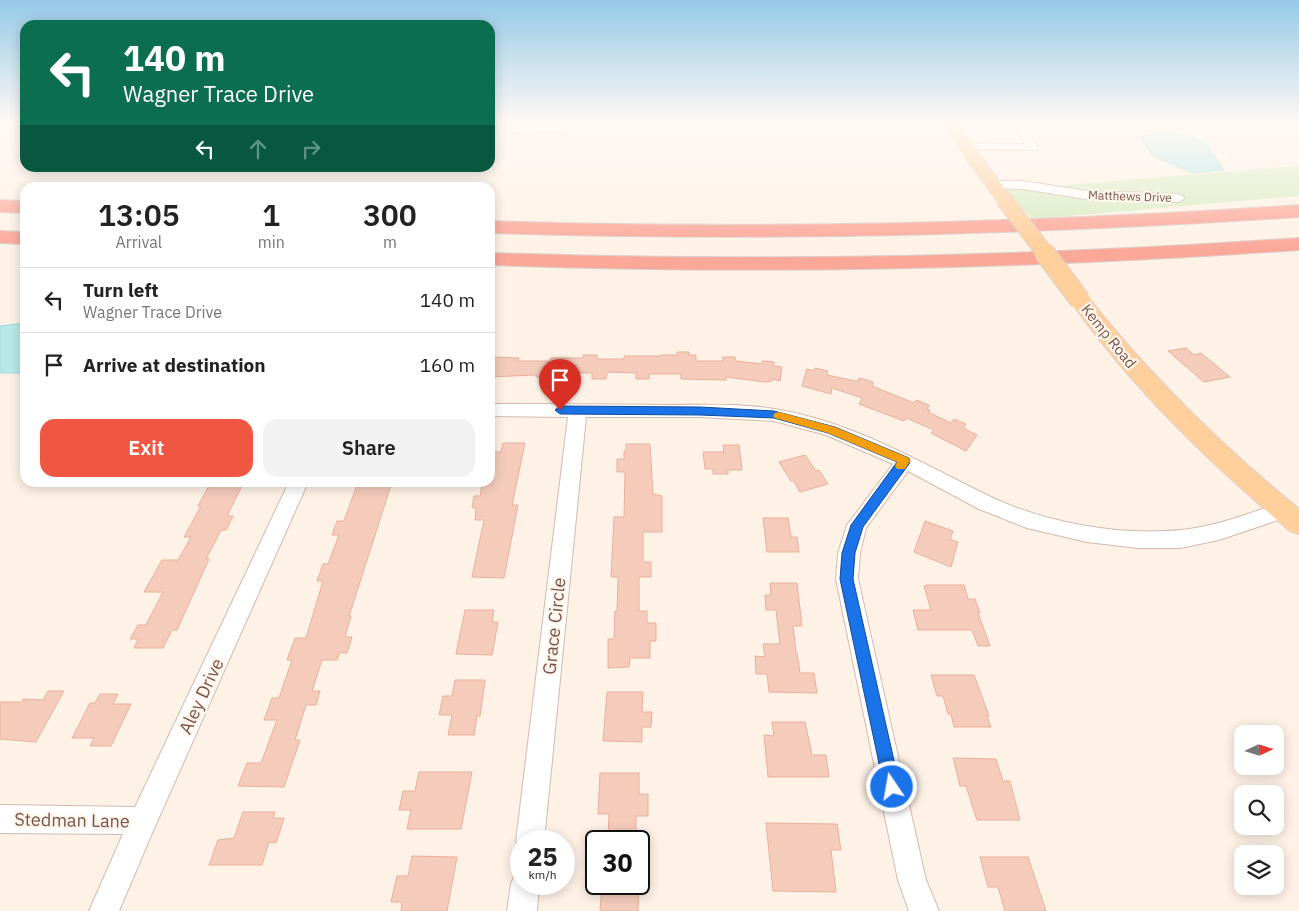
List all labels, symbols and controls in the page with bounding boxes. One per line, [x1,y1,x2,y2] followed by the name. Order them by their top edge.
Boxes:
[123,35,226,81] text: 140 m
[40,40,105,105] icon: left
[123,79,314,108] text: Wagner Trace Drive
[191,135,219,163] icon: left
[244,135,272,163] icon: ahead
[297,135,325,163] icon: right
[1088,187,1172,205] street label: Matthews Drive
[98,195,180,234] text: 13:05
[262,195,280,234] text: 1
[363,195,417,234] text: 300
[116,232,162,252] text: Arrival
[258,232,285,252] text: min
[383,232,397,252] text: m
[83,278,159,302] text: Turn left
[40,286,68,314] icon: left
[420,288,475,312] text: 140 m
[1077,300,1141,372] street label: Kemp Road
[83,302,222,322] text: Wagner Trace Drive
[40,351,68,379] icon: arrive
[83,353,266,377] text: Arrive at destination
[420,353,475,377] text: 160 m
[539,359,581,410] pin
[546,366,574,394] icon: arrive
[40,419,253,477] button: Exit
[263,419,475,477] button: Share
[537,576,571,676] street label: Grace Circle
[173,654,229,738] street label: Aley Drive
[1234,725,1284,775] north arrow
[1234,725,1284,895] map controls
[865,760,917,812] position arrow
[1234,785,1284,835] button: search
[14,807,130,833] street label: Stedman Lane
[585,830,650,895] speed limit sign: 30
[527,840,558,873] text: 25
[1234,845,1284,895] button: layers
[528,867,557,882] text: km/h

